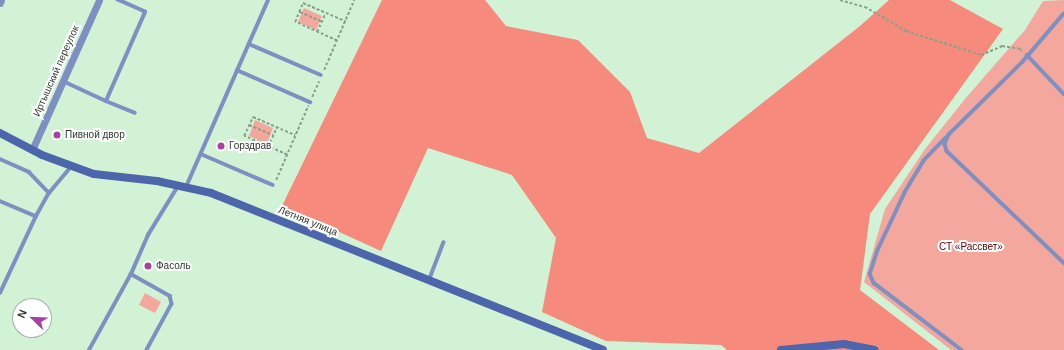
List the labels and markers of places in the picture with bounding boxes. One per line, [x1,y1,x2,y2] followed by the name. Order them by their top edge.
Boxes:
[65,129,125,141] place label: Пивной двор
[52,130,62,140] marker: Пивной двор
[229,140,271,152] place label: Горздрав
[216,141,226,151] marker: Горздрав
[156,260,191,272] place label: Фасоль
[143,261,153,271] marker: Фасоль

